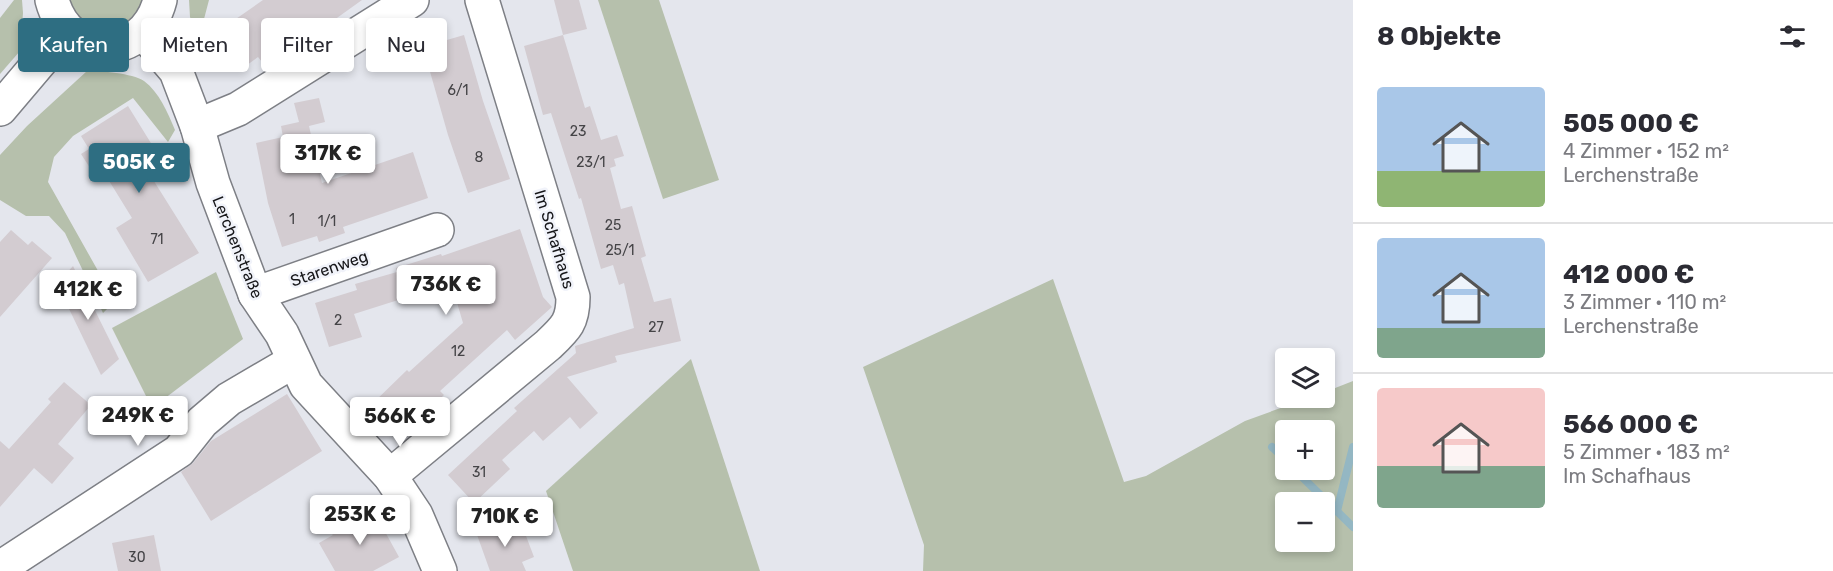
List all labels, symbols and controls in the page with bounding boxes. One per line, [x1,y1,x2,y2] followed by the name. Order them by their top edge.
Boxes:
[18,18,129,72] chip: Kaufen
[141,18,249,72] chip: Mieten
[261,18,354,72] chip: Filter
[366,18,447,72] chip: Neu
[1776,20,1809,53] icon: filters
[1377,21,1501,52] text: 8 Objekte
[447,82,469,99] house number: 6/1
[1563,108,1699,139] text: 505 000 €
[1425,111,1497,183] icon: home
[570,123,586,140] house number: 23
[279,134,377,185] pin: 317K €
[1563,139,1729,163] text: 4 Zimmer · 152 m²
[294,141,362,165] text: 317K €
[90,143,188,194] pin: 505K €
[475,149,484,166] house number: 8
[103,150,175,174] text: 505K €
[576,154,606,171] house number: 23/1
[1563,163,1699,187] text: Lerchenstraße
[530,187,579,291] street label: Im Schafhaus
[208,193,267,301] street label: Lerchenstraße
[289,211,295,228] house number: 1
[318,213,336,230] house number: 1/1
[605,217,621,234] house number: 25
[150,231,164,248] house number: 71
[605,242,635,259] house number: 25/1
[288,246,370,291] street label: Starenweg
[1563,259,1694,290] text: 412 000 €
[1425,262,1497,334] icon: home
[397,265,495,316] pin: 736K €
[39,270,137,321] pin: 412K €
[411,272,481,296] text: 736K €
[53,277,123,301] text: 412K €
[1563,290,1726,314] text: 3 Zimmer · 110 m²
[334,312,342,329] house number: 2
[1563,314,1699,338] text: Lerchenstraße
[648,319,664,336] house number: 27
[451,343,465,360] house number: 12
[1275,348,1335,552] map controls
[1275,348,1335,408] button: layers
[89,396,187,447] pin: 249K €
[351,397,449,448] pin: 566K €
[102,403,174,427] text: 249K €
[364,404,436,428] text: 566K €
[1563,409,1698,440] text: 566 000 €
[1425,412,1497,484] icon: home
[1275,420,1335,480] button: +
[1563,440,1730,464] text: 5 Zimmer · 183 m²
[472,464,486,481] house number: 31
[1563,464,1691,488] text: Im Schafhaus
[1275,492,1335,552] button: −
[311,495,409,546] pin: 253K €
[456,497,554,548] pin: 710K €
[324,502,396,526] text: 253K €
[471,504,539,528] text: 710K €
[128,549,146,566] house number: 30

